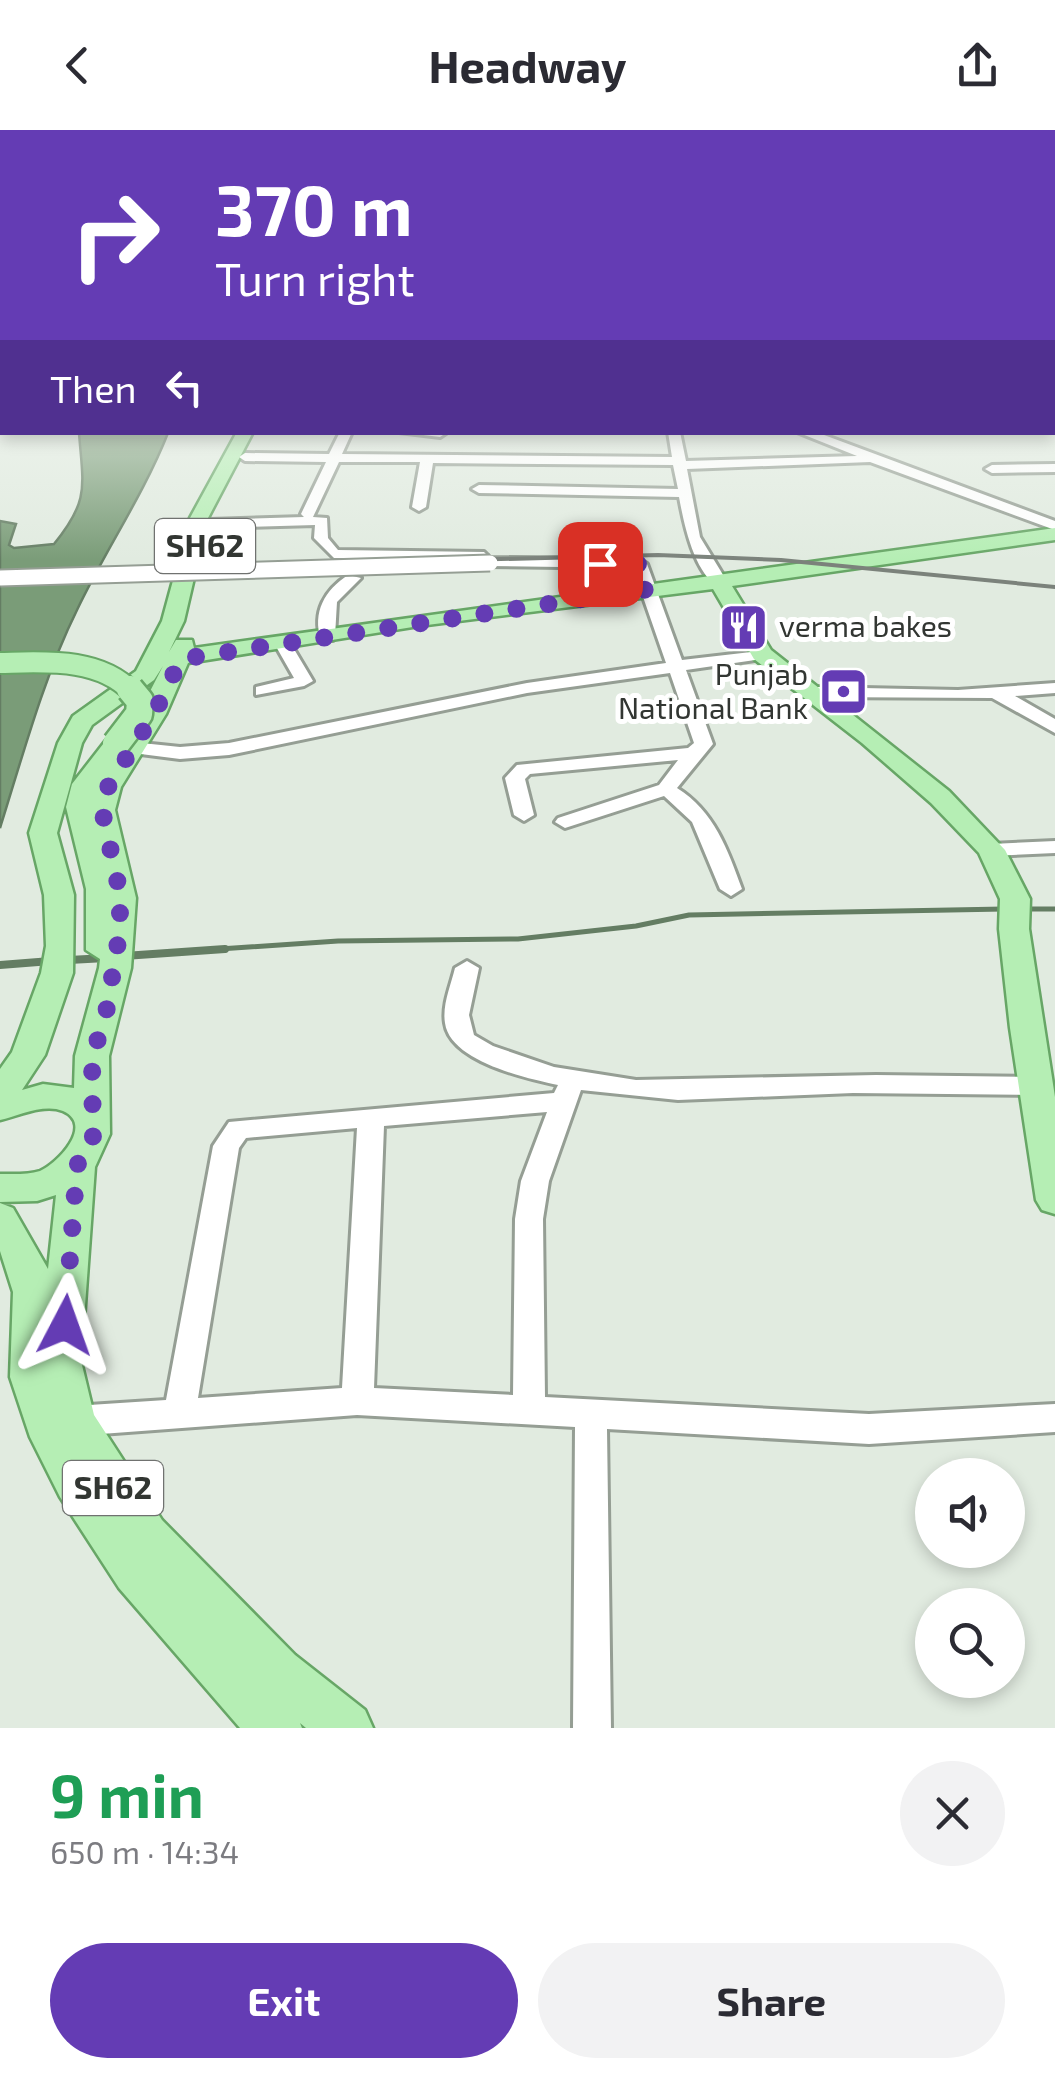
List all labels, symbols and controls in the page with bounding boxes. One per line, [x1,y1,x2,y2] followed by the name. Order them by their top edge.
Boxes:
[50,38,105,93] icon: back
[429,38,626,92] text: Headway
[950,38,1005,93] icon: share
[215,166,413,250] text: 370 m
[50,170,180,300] icon: right
[215,251,415,305] text: Turn right
[157,360,212,415] icon: left
[50,365,137,411] text: Then
[155,519,255,573] road number: SH62
[558,522,643,607] pin
[573,537,628,592] icon: arrive
[718,601,770,653] restaurant icon: verma bakes
[779,607,952,643] place label: verma bakes
[618,655,808,725] place label: Punjab National Bank
[817,666,869,718] bank icon: Punjab National Bank
[13,1273,117,1377] position arrow
[915,1458,1025,1698] map controls
[915,1458,1025,1568] button: sound
[63,1461,163,1515] road number: SH62
[915,1588,1025,1698] button: search
[50,1758,204,1830] text: 9 min
[900,1761,1005,1866] button: close
[50,1832,239,1870] text: 650 m · 14:34
[50,1943,518,2058] button: Exit
[538,1943,1005,2058] button: Share

